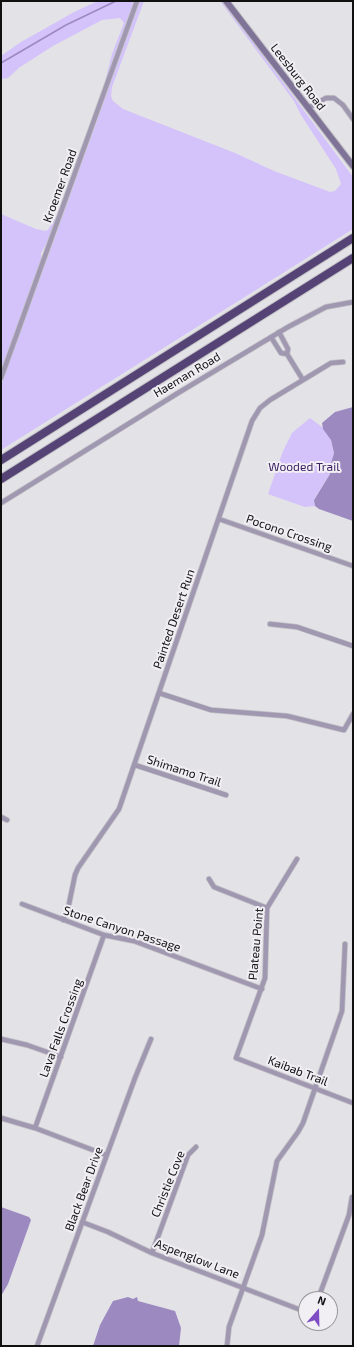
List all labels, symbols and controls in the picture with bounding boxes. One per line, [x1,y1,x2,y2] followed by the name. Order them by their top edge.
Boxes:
[268,41,328,113] street label: Leesburg Road
[40,147,80,225] street label: Kroemer Road
[151,349,223,401] street label: Haeman Road
[268,460,340,474] park label: Wooded Trail
[244,512,334,554] street label: Pocono Crossing
[150,567,198,671] street label: Painted Desert Run
[145,752,223,790] street label: Shimamo Trail
[61,903,183,955] street label: Stone Canyon Passage
[246,907,266,981] street label: Plateau Point
[36,977,86,1079] street label: Lava Falls Crossing
[266,1053,330,1089] street label: Kaibab Trail
[62,1145,106,1233] street label: Black Bear Drive
[148,1149,188,1219] street label: Christie Cove
[153,1236,241,1282] street label: Aspenglow Lane
[298,1291,338,1331] north arrow
[316,1293,328,1308] text: N

